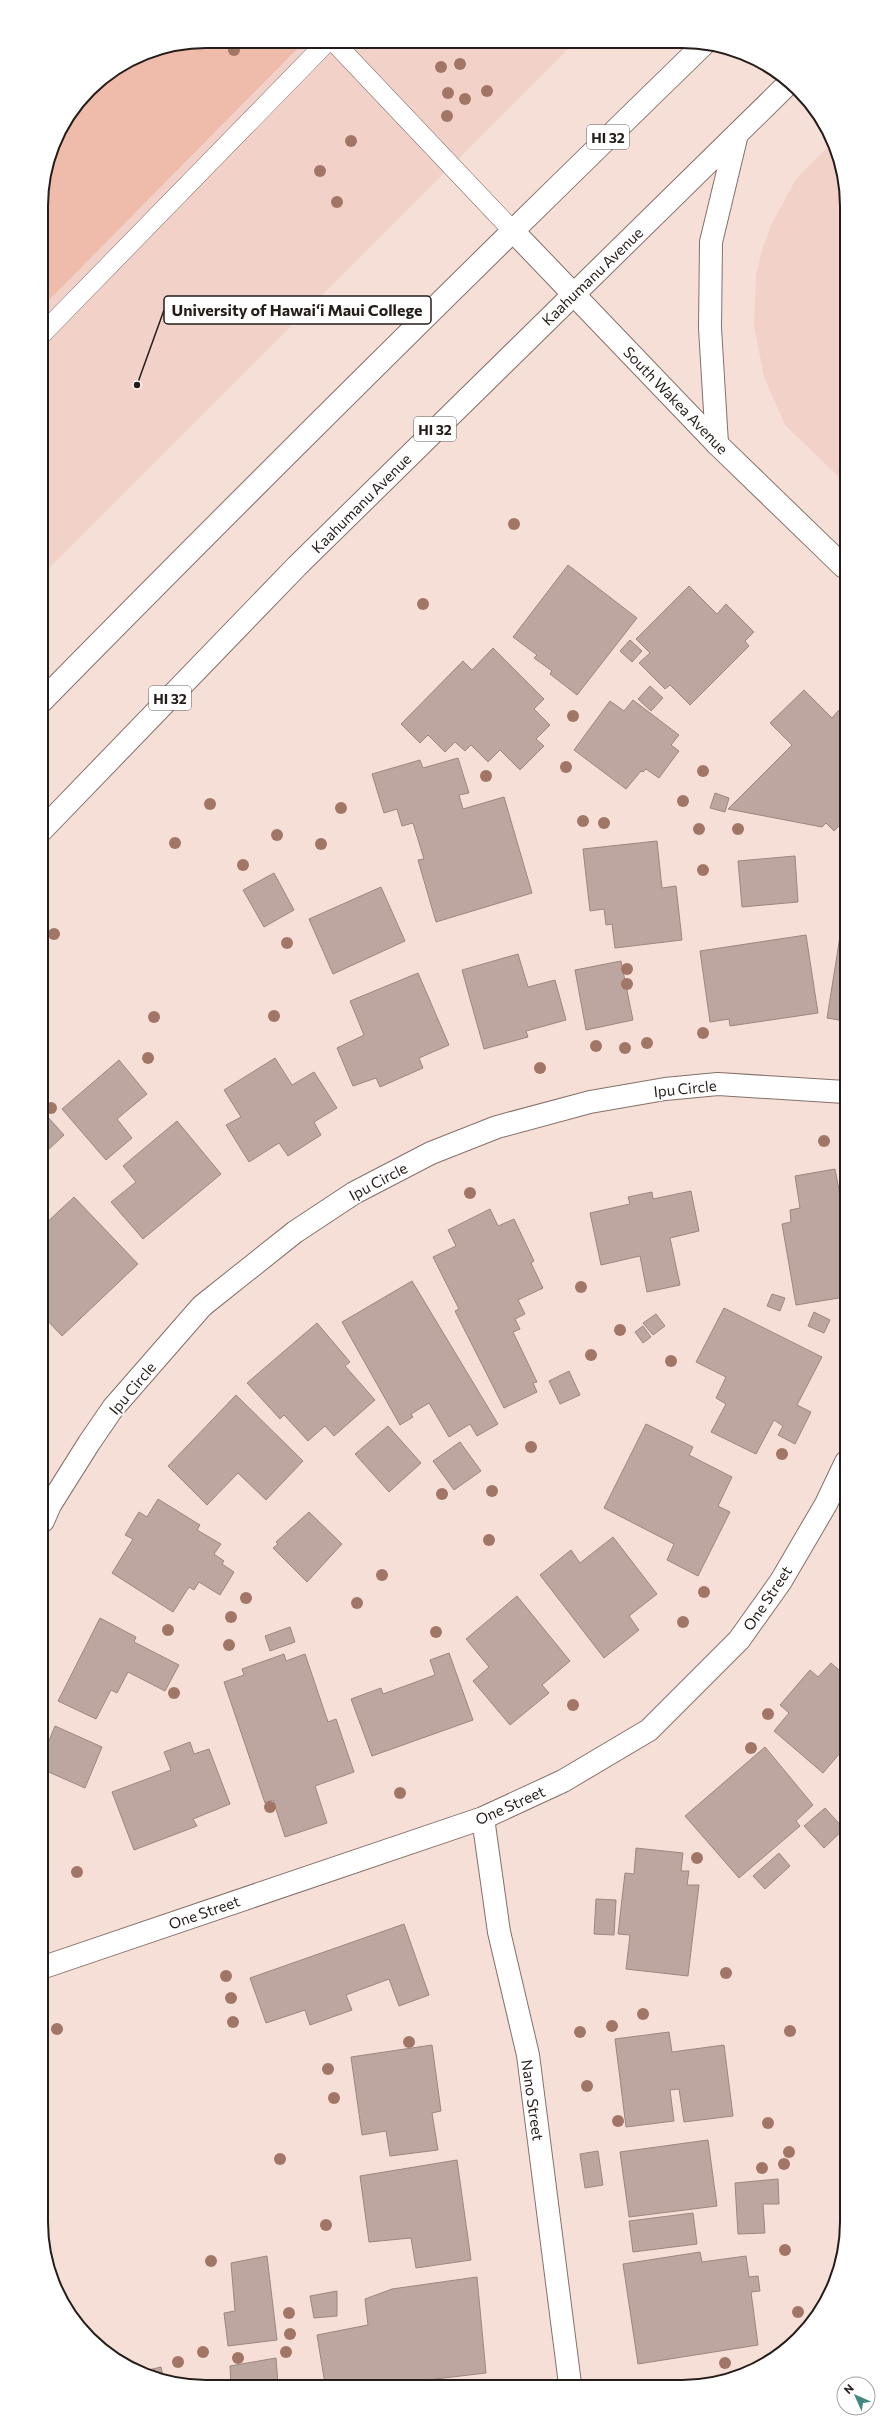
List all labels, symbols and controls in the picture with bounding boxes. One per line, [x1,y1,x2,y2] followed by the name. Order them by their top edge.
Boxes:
[587,125,629,149] road number: HI 32
[538,223,646,329] street label: Kaahumanu Avenue
[164,296,431,324] callout: University of Hawai‘i Maui College
[172,300,422,319] text: University of Hawai‘i Maui College
[620,342,732,458] street label: South Wakea Avenue
[414,417,456,441] road number: HI 32
[307,449,415,557] street label: Kaahumanu Avenue
[149,686,191,710] road number: HI 32
[653,1076,718,1100] street label: Ipu Circle
[346,1158,410,1204] street label: Ipu Circle
[105,1358,159,1418] street label: Ipu Circle
[739,1562,795,1634] street label: One Street
[473,1782,547,1828] street label: One Street
[166,1891,242,1933] street label: One Street
[518,2058,548,2142] street label: Nano Street
[836,2376,876,2416] north arrow
[841,2381,856,2396] text: N

